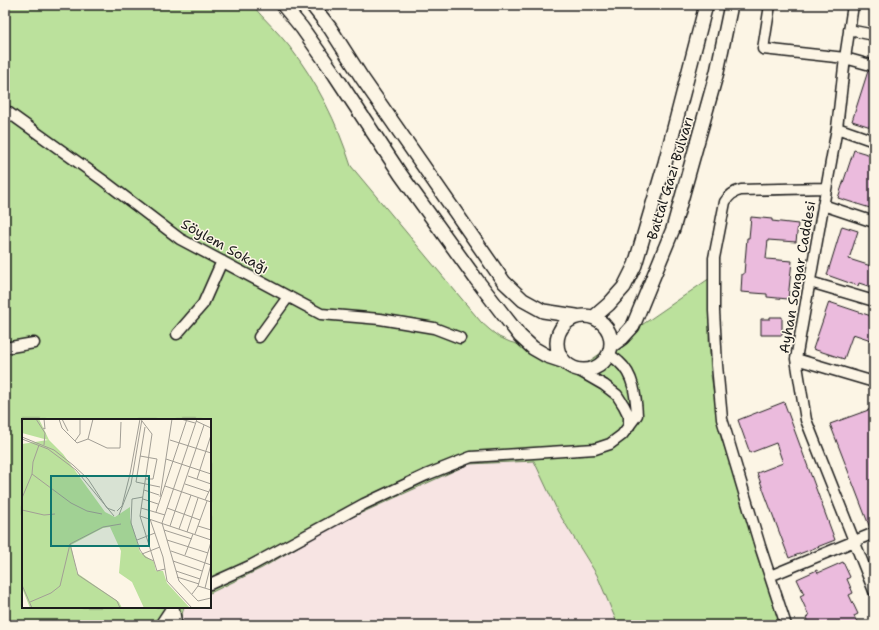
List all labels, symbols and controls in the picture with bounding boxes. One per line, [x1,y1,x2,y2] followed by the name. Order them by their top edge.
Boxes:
[643,114,697,242] street label: Battal Gazi Bulvarı
[775,199,819,355] street label: Ayhan Songar Caddesi
[178,215,272,277] street label: Söylem Sokağı
[22,419,211,608] inset map

